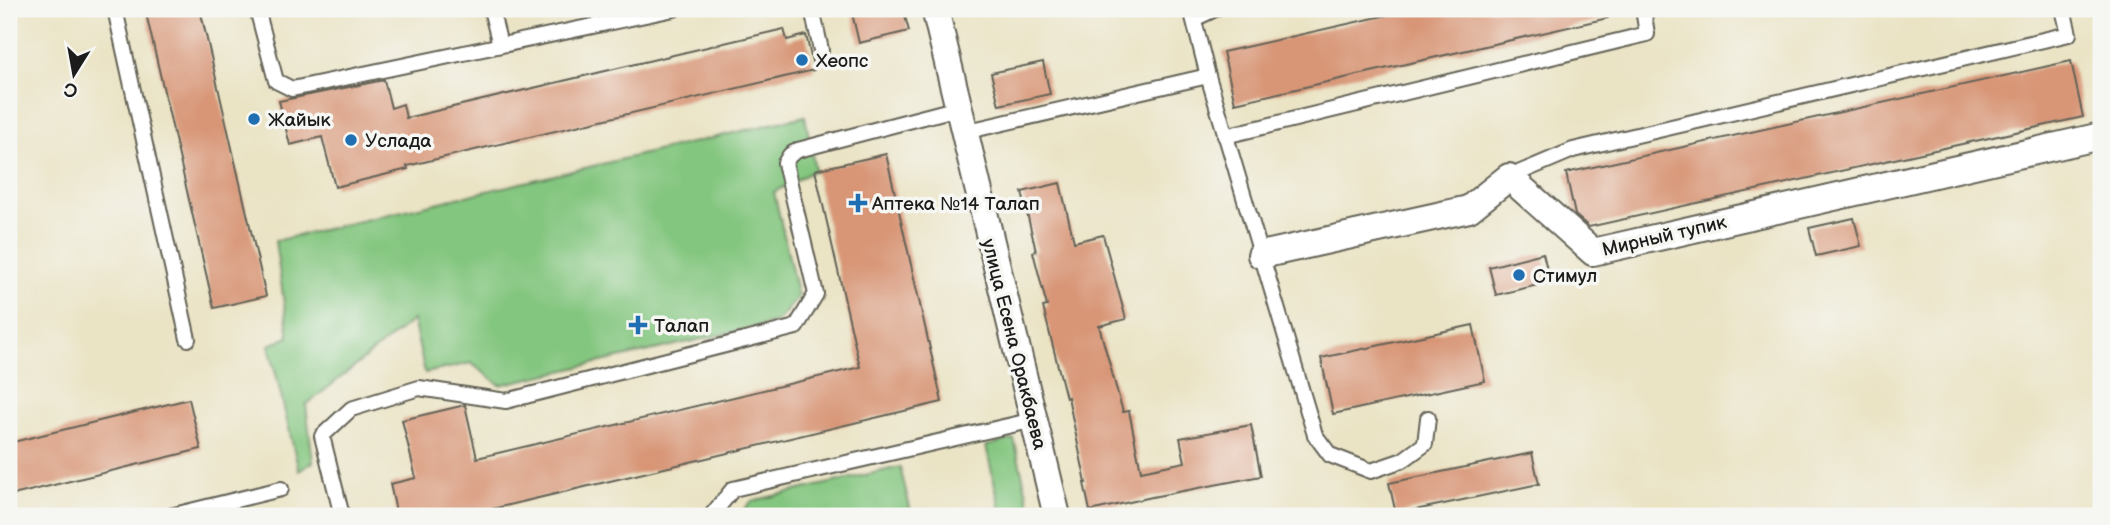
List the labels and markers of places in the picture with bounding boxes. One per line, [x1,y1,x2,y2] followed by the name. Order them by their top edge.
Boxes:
[816,50,869,73] place label: Хеопс
[794,52,810,68] marker: Хеопс
[268,109,331,132] place label: Жайык
[246,111,262,127] marker: Жайык
[365,130,432,153] place label: Услада
[343,132,359,148] marker: Услада
[871,193,1040,216] place label: Аптека №14 Талап
[850,195,866,211] marker: Аптека №14 Талап
[1533,265,1597,288] place label: Стимул
[1511,267,1527,283] marker: Стимул
[628,315,648,335] marker: Талап
[654,315,709,338] place label: Талап

